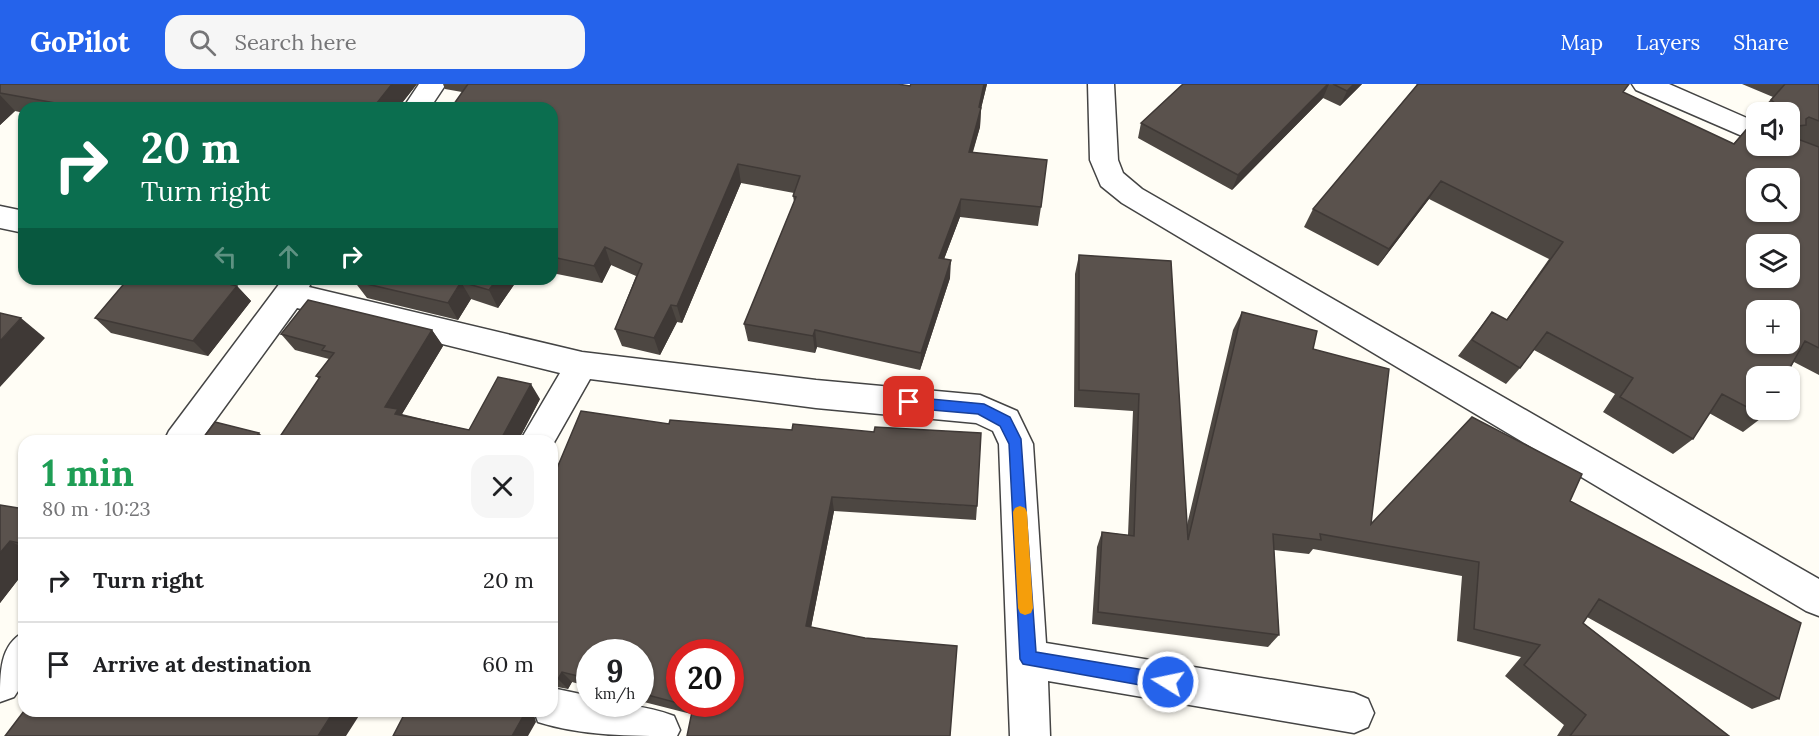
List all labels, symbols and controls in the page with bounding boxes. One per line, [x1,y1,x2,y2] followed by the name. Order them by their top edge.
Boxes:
[165,15,585,69] search box
[30,24,129,60] text: GoPilot
[186,26,219,59] icon: search
[234,28,357,56] text: Search here
[1560,29,1603,56] text: Map
[1636,29,1700,56] text: Layers
[1733,29,1789,56] text: Share
[1746,102,1800,420] map controls
[1746,102,1800,156] button: sound
[141,121,240,175] text: 20 m
[42,126,120,204] icon: right
[1746,168,1800,222] button: search
[141,174,270,208] text: Turn right
[1746,234,1800,288] button: layers
[209,240,242,273] icon: left
[272,240,305,273] icon: ahead
[335,240,368,273] icon: right
[1746,300,1800,354] button: +
[1746,366,1800,420] button: −
[883,376,934,427] pin
[892,385,925,418] icon: arrive
[42,450,134,496] text: 1 min
[471,455,534,518] button: close
[42,496,151,521] text: 80 m · 10:23
[42,564,75,597] icon: right
[93,566,204,594] text: Turn right
[483,566,534,594] text: 20 m
[666,639,744,717] speed limit sign: 20
[42,648,75,681] icon: arrive
[93,650,311,678] text: Arrive at destination
[482,650,534,678] text: 60 m
[1136,650,1200,714] position arrow
[606,652,624,690] text: 9
[595,684,635,703] text: km/h

